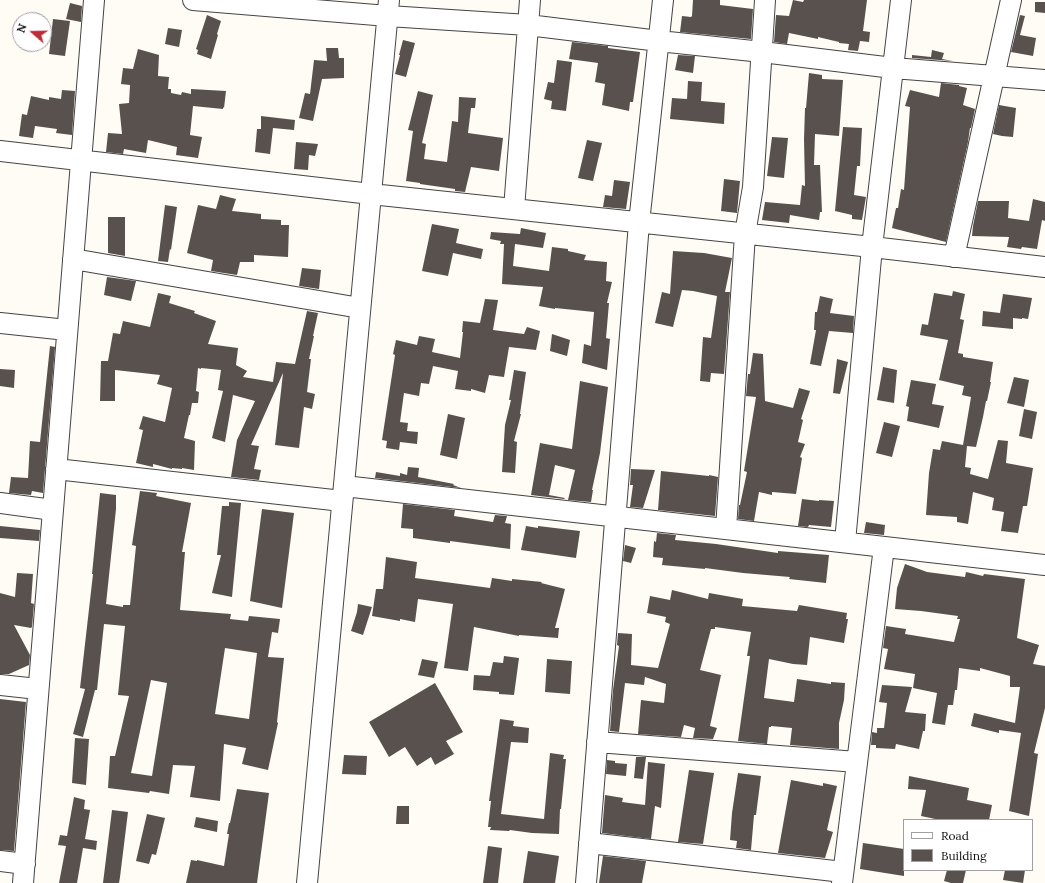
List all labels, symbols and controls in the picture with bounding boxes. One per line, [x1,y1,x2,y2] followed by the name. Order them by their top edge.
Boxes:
[12,12,52,52] north arrow
[14,22,30,35] text: N
[903,819,1033,871] legend
[941,828,969,843] text: Road
[941,848,987,863] text: Building

